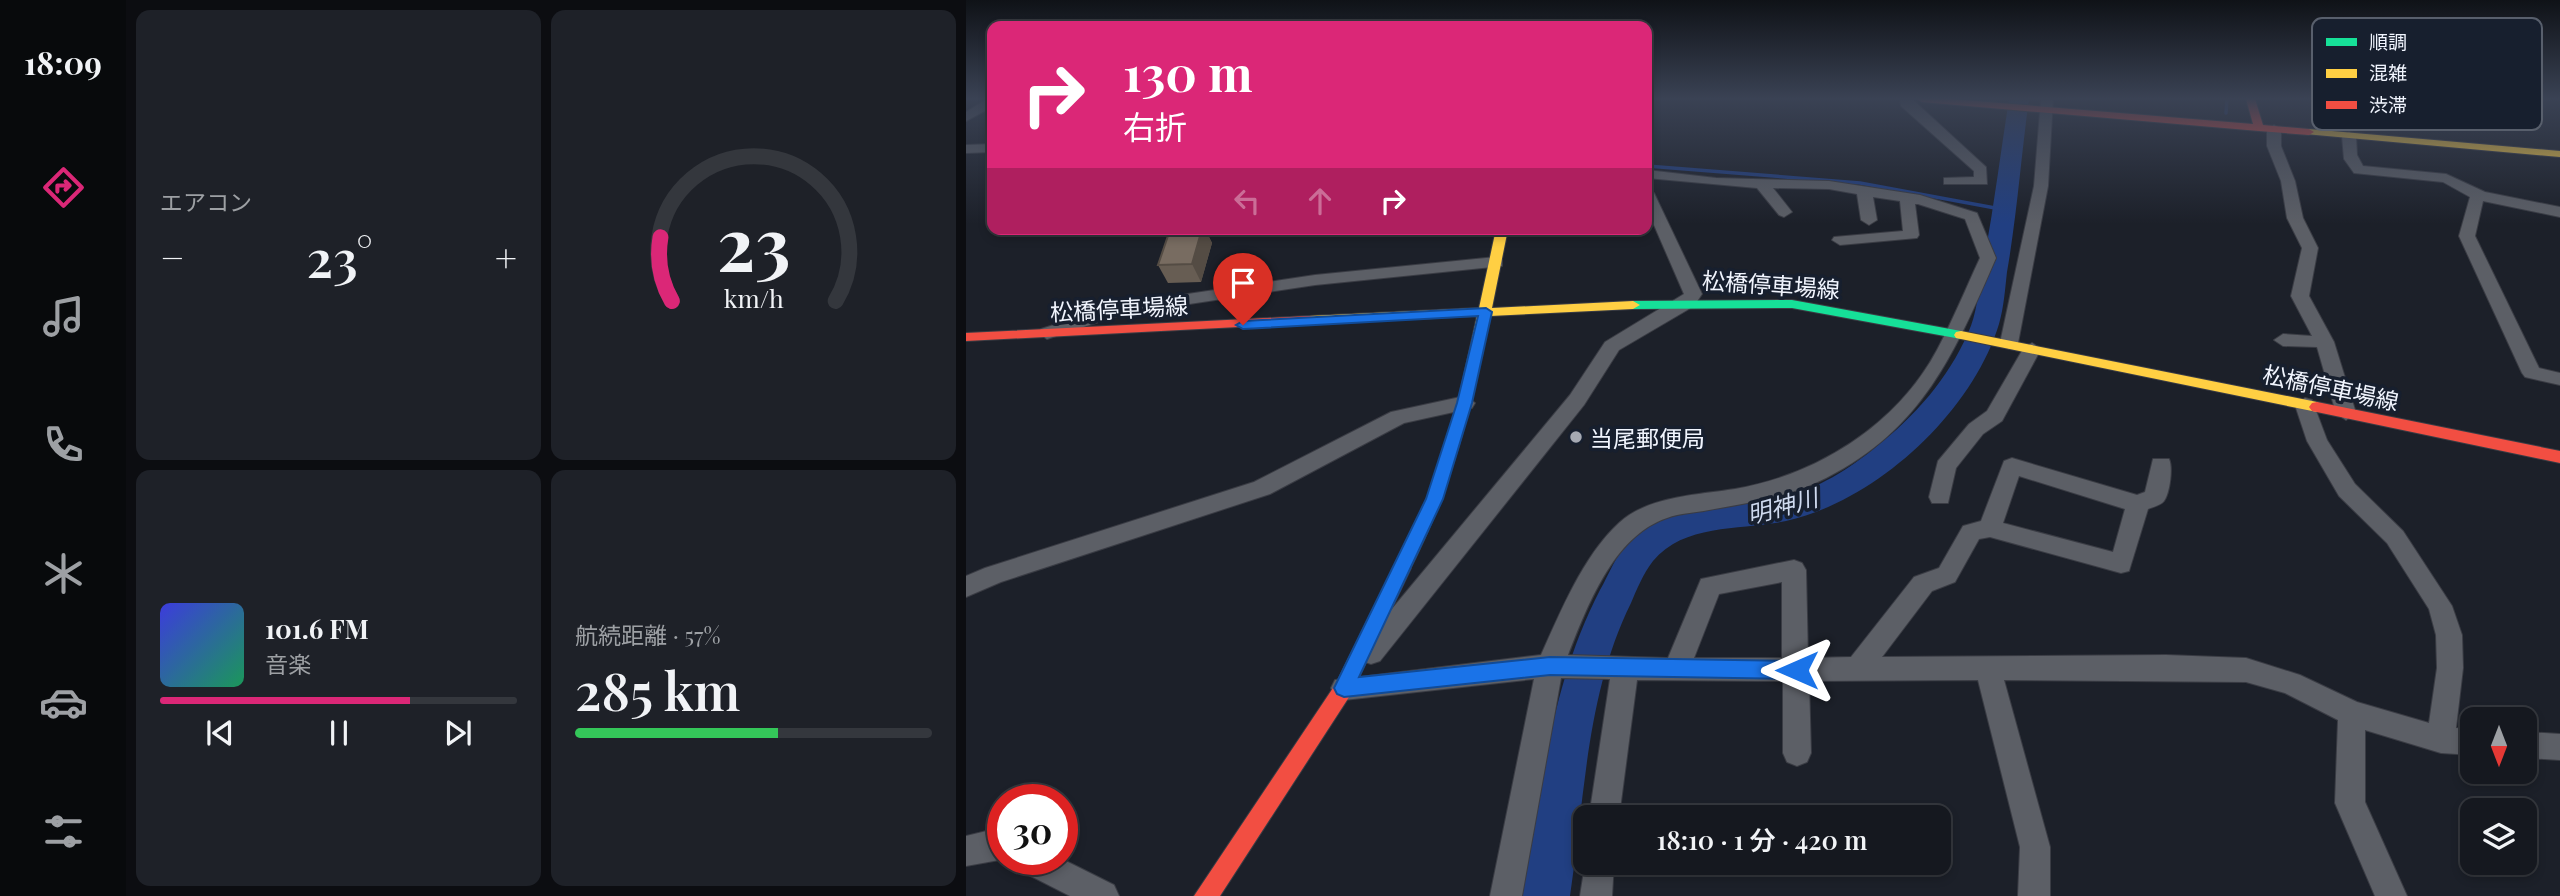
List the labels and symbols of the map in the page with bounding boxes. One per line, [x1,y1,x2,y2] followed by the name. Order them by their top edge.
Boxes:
[2312,18,2542,130] legend
[2369,28,2407,54] text: 順調
[2369,59,2407,85] text: 混雑
[2369,91,2407,117] text: 渋滞
[1213,253,1273,325] pin
[1701,264,1841,304] street label: 松橋停車場線
[1049,289,1189,327] street label: 松橋停車場線
[2260,357,2402,417] street label: 松橋停車場線
[1590,422,1705,453] place label: 当尾郵便局
[1568,429,1584,445] marker: 当尾郵便局
[1743,479,1824,530] water label: 明神川
[1760,633,1834,707] position arrow
[2460,707,2538,784] north arrow
[987,784,1078,875] speed limit sign: 30

